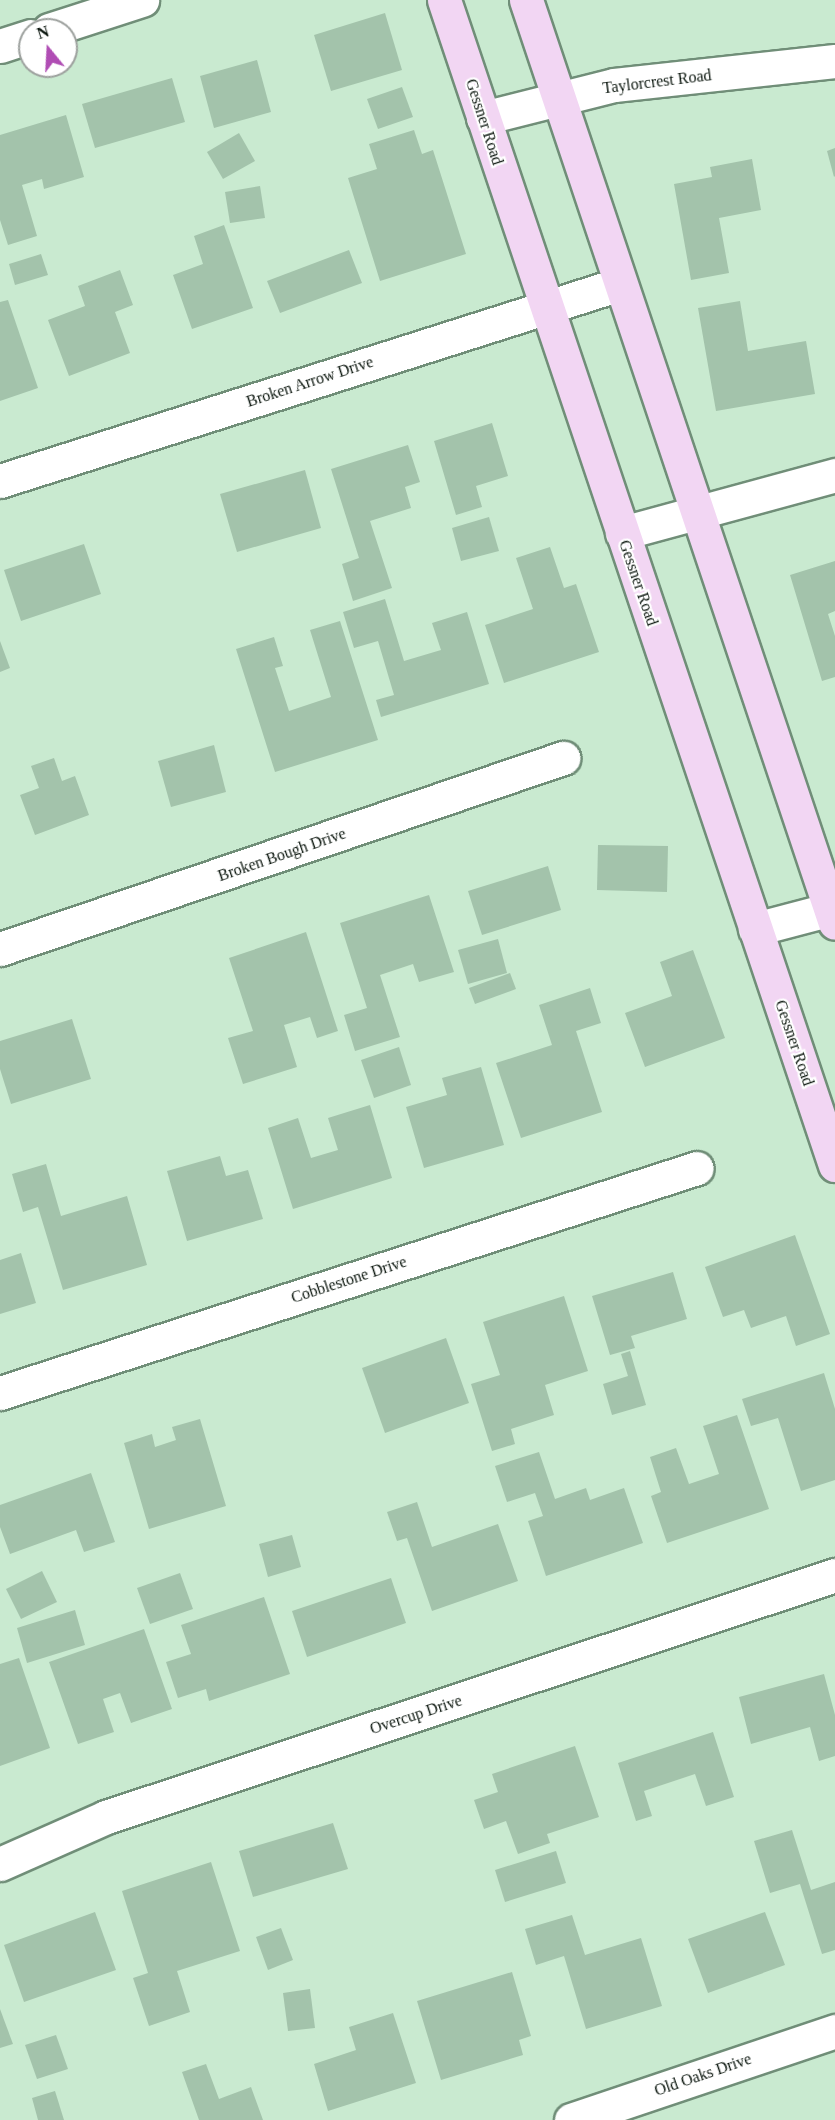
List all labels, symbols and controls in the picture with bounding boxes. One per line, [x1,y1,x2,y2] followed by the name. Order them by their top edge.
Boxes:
[18,18,78,78] north arrow
[35,22,51,42] text: N
[601,66,713,98] street label: Taylorcrest Road
[461,77,507,167] street label: Gessner Road
[244,352,376,412] street label: Broken Arrow Drive
[614,538,662,628] street label: Gessner Road
[215,824,349,886] street label: Broken Bough Drive
[770,998,818,1088] street label: Gessner Road
[289,1252,409,1308] street label: Cobblestone Drive
[368,1691,464,1739] street label: Overcup Drive
[652,2049,754,2101] street label: Old Oaks Drive

